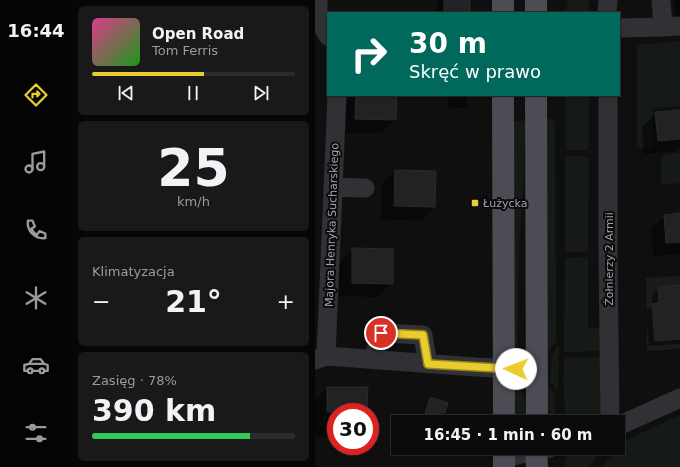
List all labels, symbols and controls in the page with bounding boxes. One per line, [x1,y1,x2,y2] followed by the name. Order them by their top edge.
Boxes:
[7,20,65,41] text: 16:44
[152,25,244,43] text: Open Road
[409,27,487,60] text: 30 m
[343,28,395,80] icon: right
[152,43,218,58] text: Tom Ferris
[409,61,541,82] text: Skręć w prawo
[22,81,50,109] icon: directions
[115,82,137,104] icon: previous
[182,82,204,104] icon: pause
[250,82,272,104] icon: next
[157,138,230,198] text: 25
[323,142,341,307] street label: Majora Henryka Sucharskiego
[22,148,50,176] icon: music
[177,194,210,209] text: km/h
[482,197,527,210] place label: Łużycka
[470,198,480,208] marker: Łużycka
[603,212,616,306] street label: Żołnierzy 2 Armii
[22,216,50,244] icon: phone
[92,264,175,279] text: Klimatyzacja
[22,284,50,312] icon: climate
[165,284,222,319] text: 21°
[92,289,110,314] text: −
[277,289,295,314] text: +
[364,316,398,350] pin
[370,322,392,344] icon: arrive
[495,348,537,390] position arrow
[22,351,50,379] icon: car
[92,373,177,388] text: Zasięg · 78%
[92,393,216,428] text: 390 km
[327,403,379,455] speed limit sign: 30
[22,419,50,447] icon: filters
[424,426,592,444] text: 16:45 · 1 min · 60 m

